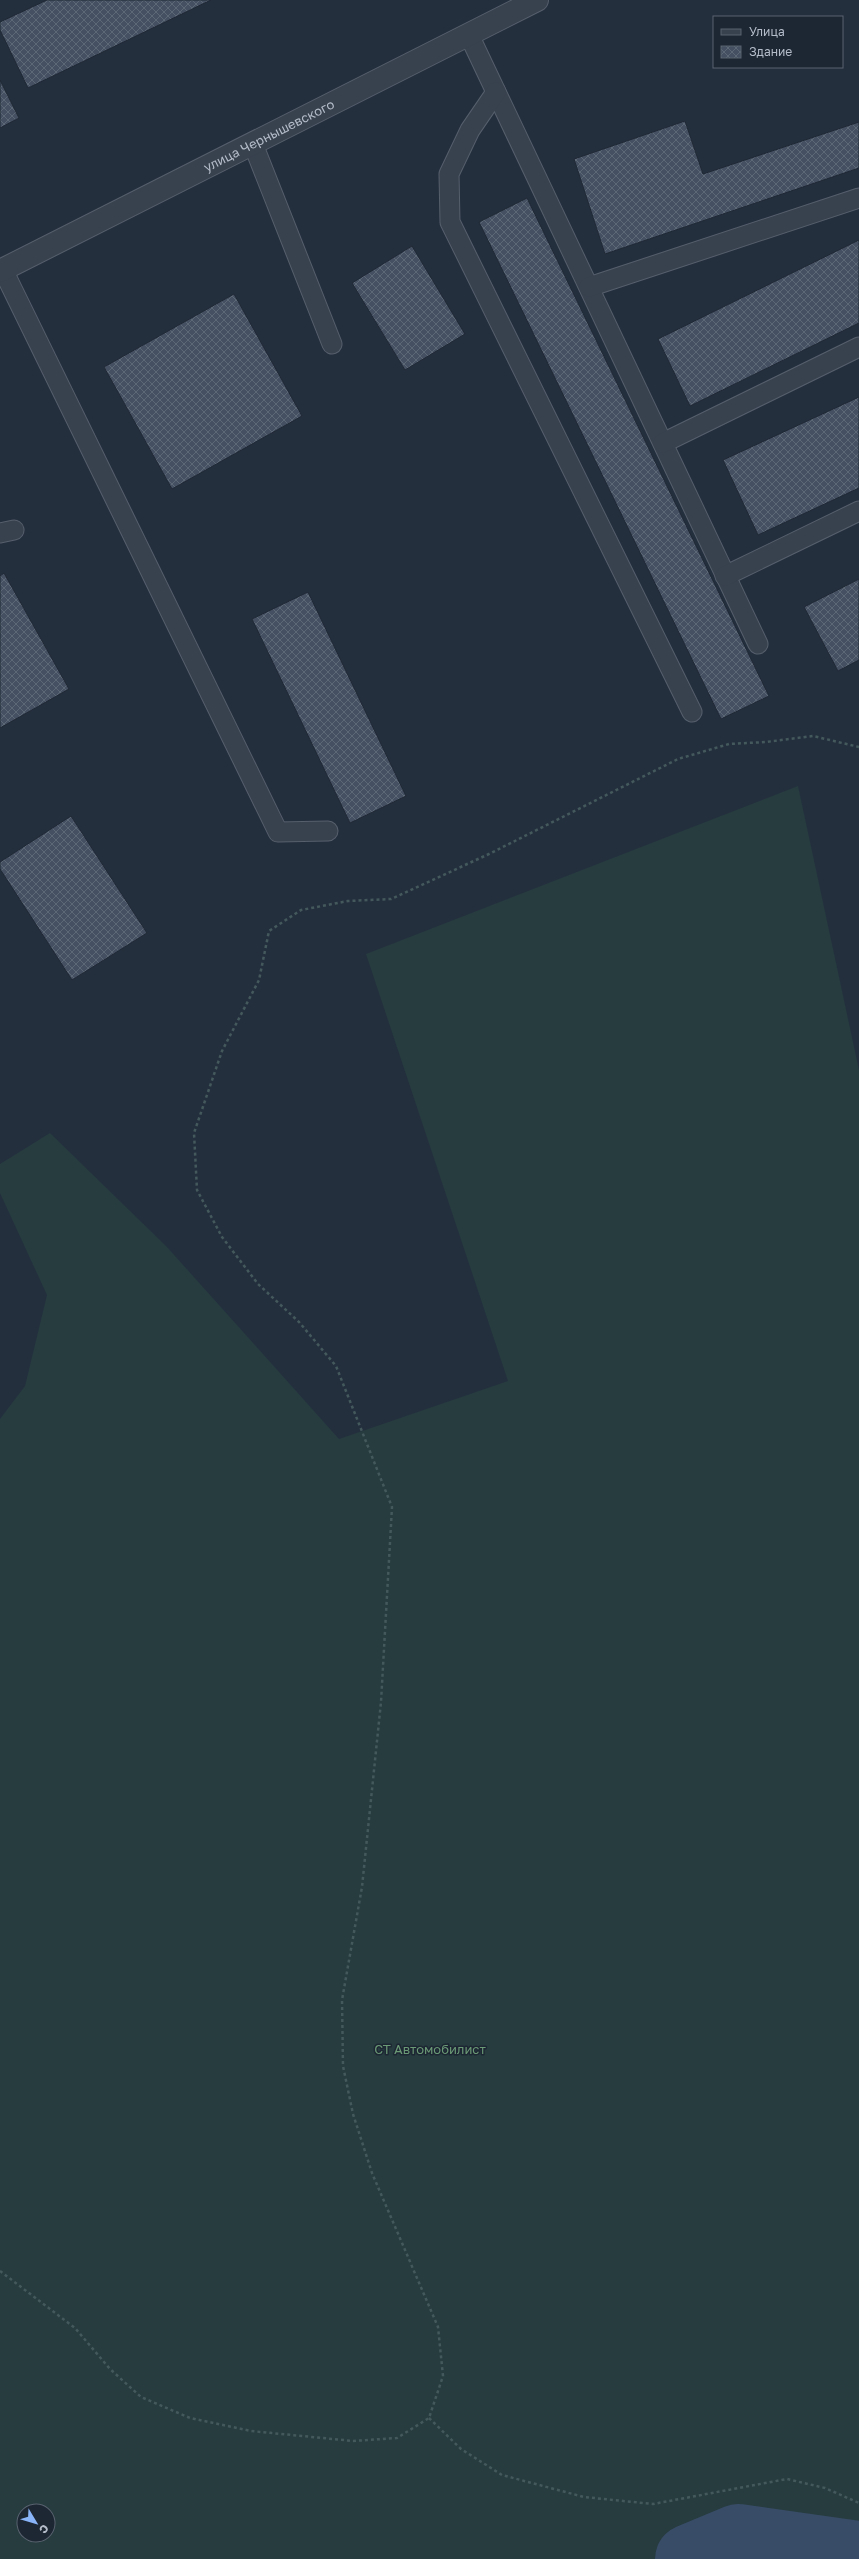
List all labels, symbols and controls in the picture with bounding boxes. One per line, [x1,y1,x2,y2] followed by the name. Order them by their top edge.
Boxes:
[713,16,843,68] legend
[749,24,785,39] text: Улица
[749,44,792,59] text: Здание
[201,96,337,175] street label: улица Чернышевского
[374,2041,486,2057] park label: СТ Автомобилист
[16,2503,56,2543] north arrow
[37,2522,52,2537] text: С

